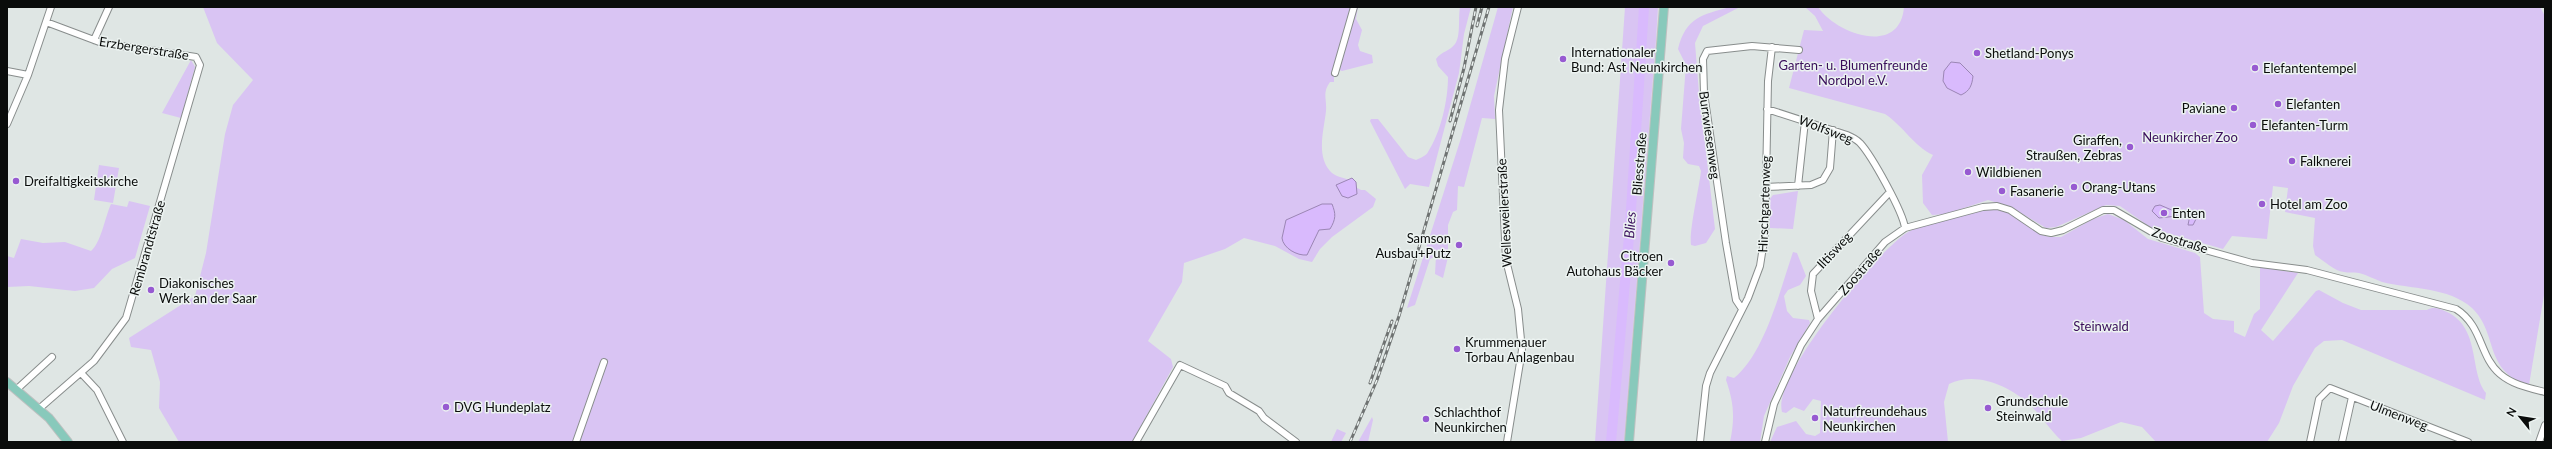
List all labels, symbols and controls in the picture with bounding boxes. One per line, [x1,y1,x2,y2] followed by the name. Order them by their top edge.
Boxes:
[98,33,190,63] street label: Erzbergerstraße
[1571,44,1702,75] place label: Internationaler Bund: Ast Neunkirchen
[1985,45,2074,61] place label: Shetland-Ponys
[1972,48,1982,58] marker: Shetland-Ponys
[1558,54,1568,64] marker: Internationaler Bund: Ast Neunkirchen
[1778,57,1928,88] park label: Garten- u. Blumenfreunde Nordpol e.V.
[2263,60,2357,76] place label: Elefantentempel
[2250,63,2260,73] marker: Elefantentempel
[1696,90,1724,180] street label: Burrwiesenweg
[2286,96,2340,112] place label: Elefanten
[2273,99,2283,109] marker: Elefanten
[2182,100,2226,116] place label: Paviane
[2229,103,2239,113] marker: Paviane
[1796,111,1856,147] street label: Wolfsweg
[2261,117,2348,133] place label: Elefanten-Turm
[2248,120,2258,130] marker: Elefanten-Turm
[2142,129,2238,145] park label: Neunkircher Zoo
[1628,132,1650,196] street label: Bliesstraße
[2026,132,2122,163] place label: Giraffen, Straußen, Zebras
[2125,142,2135,152] marker: Giraffen, Straußen, Zebras
[2300,153,2351,169] place label: Falknerei
[1754,155,1774,253] street label: Hirschgartenweg
[2287,156,2297,166] marker: Falknerei
[1493,158,1515,268] street label: Wellesweilerstraße
[1976,164,2042,180] place label: Wildbienen
[1963,167,1973,177] marker: Wildbienen
[24,173,138,189] place label: Dreifaltigkeitskirche
[11,176,21,186] marker: Dreifaltigkeitskirche
[2082,179,2156,195] place label: Orang-Utans
[2069,182,2079,192] marker: Orang-Utans
[2010,183,2064,199] place label: Fasanerie
[1997,186,2007,196] marker: Fasanerie
[2270,196,2348,212] place label: Hotel am Zoo
[126,198,168,298] street label: Rembrandtstraße
[2257,199,2267,209] marker: Hotel am Zoo
[2172,205,2205,221] place label: Enten
[2159,208,2169,218] marker: Enten
[1620,211,1639,239] water label: Blies
[2150,223,2210,257] street label: Zoostraße
[1813,228,1855,272] street label: Iltisweg
[1375,230,1451,261] place label: Samson Ausbau+Putz
[1454,240,1464,250] marker: Samson Ausbau+Putz
[1835,244,1885,298] street label: Zoostraße
[1566,248,1663,279] place label: Citroen Autohaus Bäcker
[1666,258,1676,268] marker: Citroen Autohaus Bäcker
[159,275,257,306] place label: Diakonisches Werk an der Saar
[146,285,156,295] marker: Diakonisches Werk an der Saar
[2073,318,2129,334] park label: Steinwald
[1465,334,1574,365] place label: Krummenauer Torbau Anlagenbau
[1452,344,1462,354] marker: Krummenauer Torbau Anlagenbau
[1996,393,2068,424] place label: Grundschule Steinwald
[2368,397,2431,433] street label: Ulmenweg
[2500,397,2540,437] north arrow
[454,399,551,415] place label: DVG Hundeplatz
[441,402,451,412] marker: DVG Hundeplatz
[1823,403,1927,434] place label: Naturfreundehaus Neunkirchen
[1983,403,1993,413] marker: Grundschule Steinwald
[1434,404,1507,435] place label: Schlachthof Neunkirchen
[2503,405,2519,419] text: N
[1810,413,1820,423] marker: Naturfreundehaus Neunkirchen
[1421,414,1431,424] marker: Schlachthof Neunkirchen

